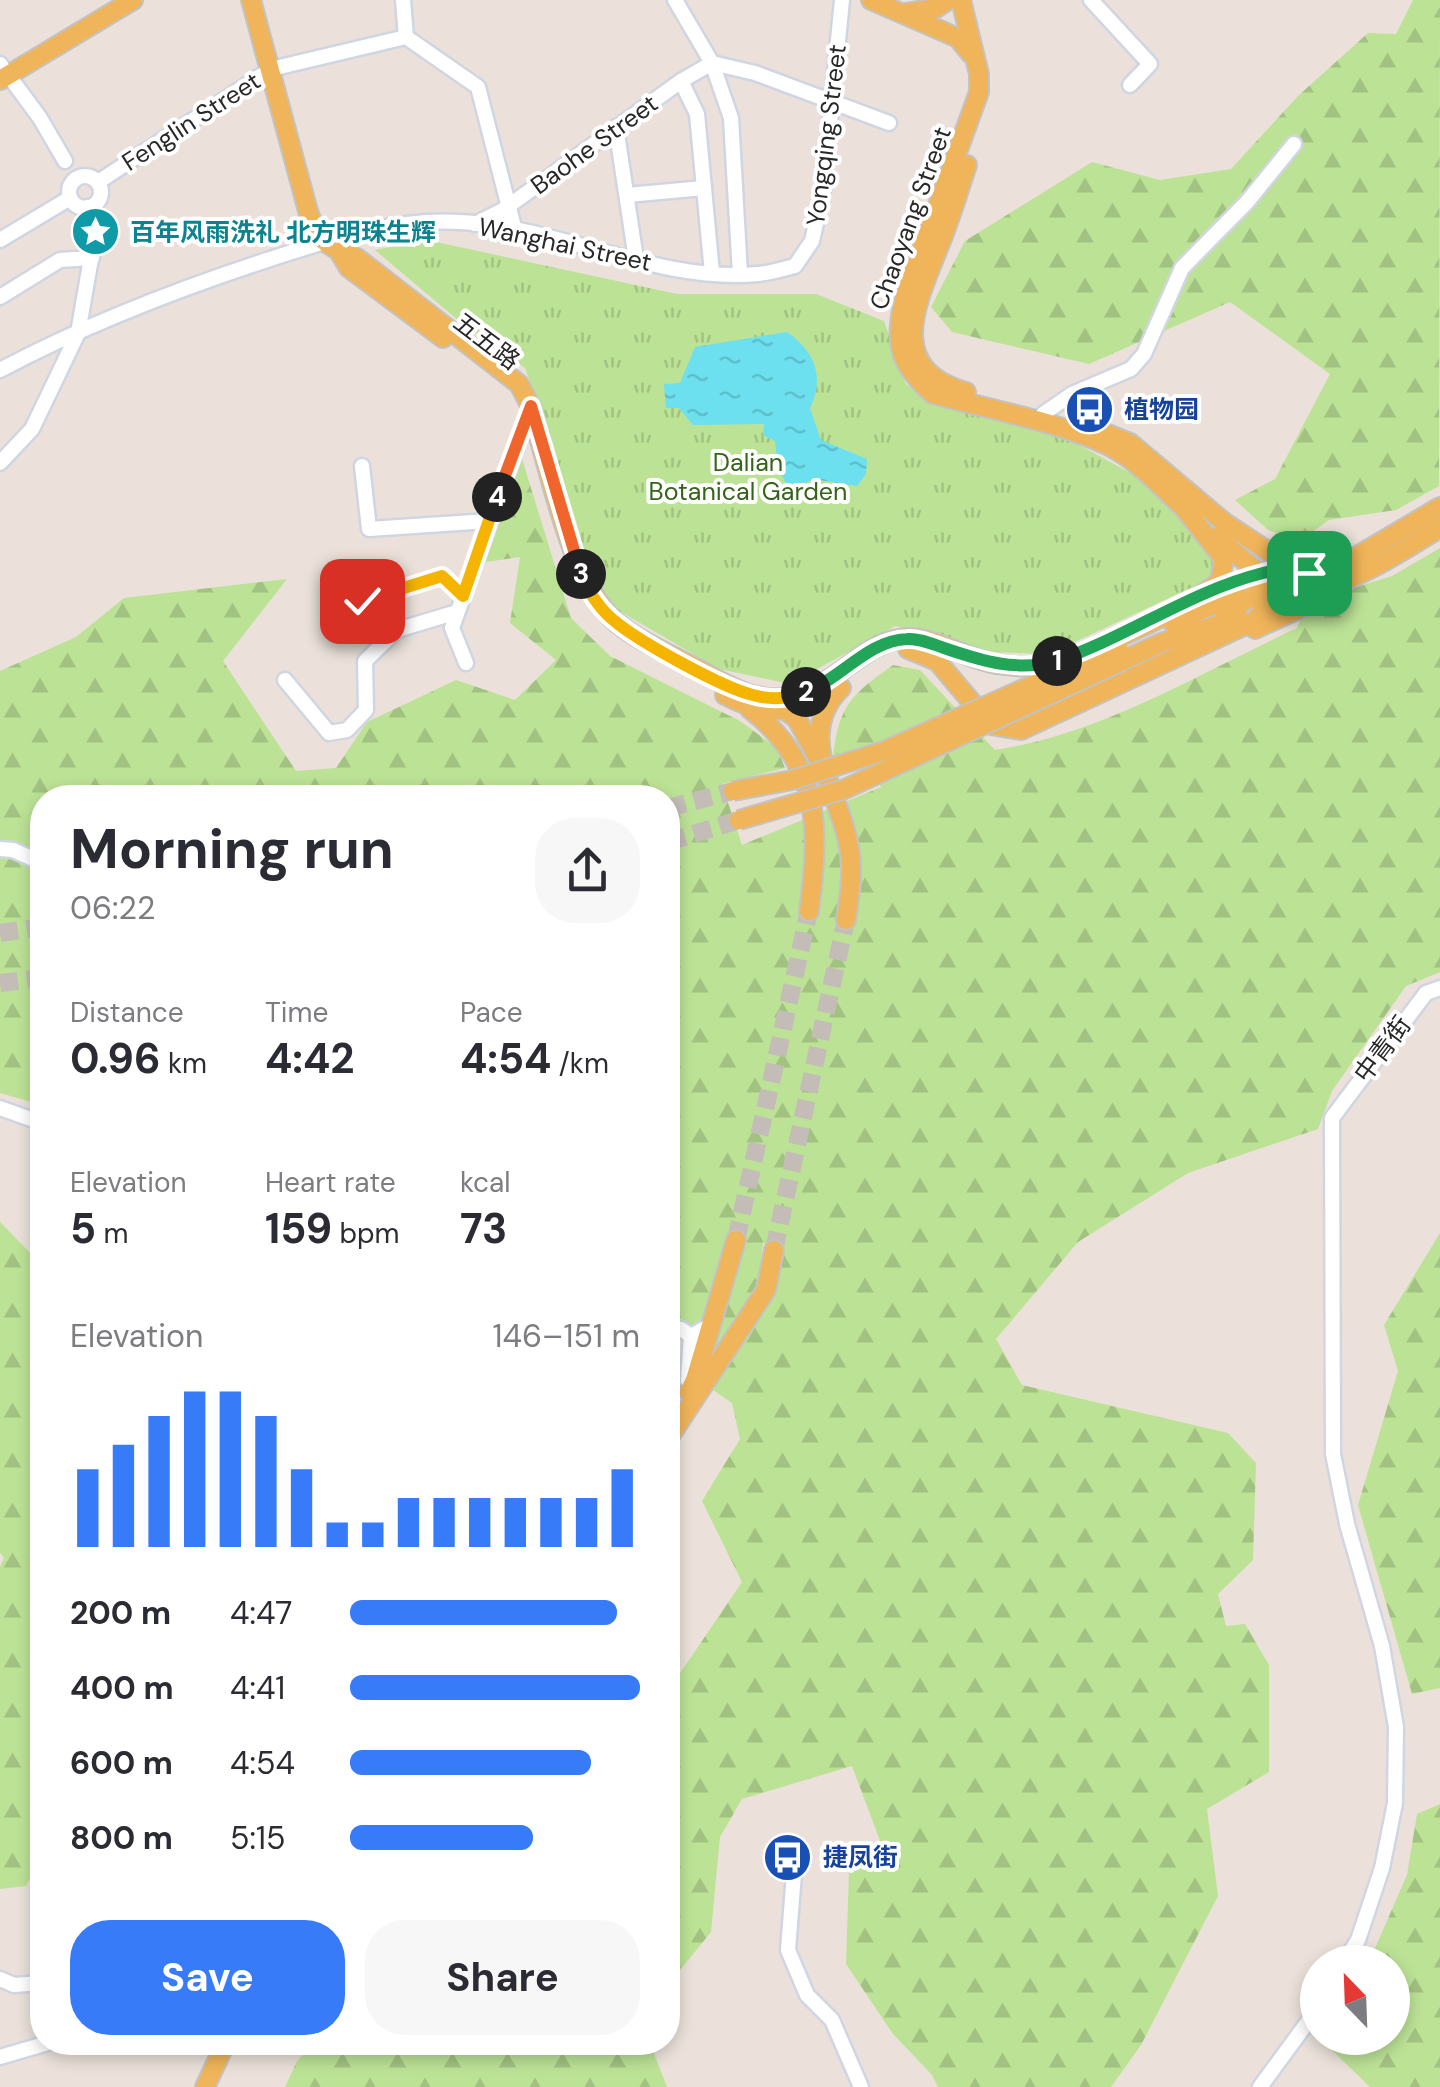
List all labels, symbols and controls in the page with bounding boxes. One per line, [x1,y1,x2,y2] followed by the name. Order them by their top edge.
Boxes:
[799,43,854,228] street label: Yongqing Street
[116,64,267,178] street label: Fenglin Street
[524,87,664,202] street label: Baohe Street
[862,122,959,314] street label: Chaoyang Street
[69,206,121,258] place icon: 百年风雨洗礼 北方明珠生辉
[475,210,655,279] street label: Wanghai Street
[130,216,436,249] place label: 百年风雨洗礼 北方明珠生辉
[447,306,527,377] street label: 五五路
[1063,383,1115,435] bus stop icon: 植物园
[1124,393,1199,426] place label: 植物园
[649,446,847,508] park label: Dalian Botanical Garden
[472,472,522,522] pin: 4
[488,478,506,515] text: 4
[1267,531,1352,616] pin
[1282,546,1337,601] icon: arrive
[556,549,606,599] pin: 3
[573,555,589,592] text: 3
[320,559,405,644] pin
[335,574,390,629] icon: check
[1032,636,1082,686] pin: 1
[1052,642,1062,679] text: 1
[781,667,831,717] pin: 2
[798,673,814,710] text: 2
[70,813,394,885] text: Morning run
[535,818,640,923] button: share
[70,887,155,929] text: 06:22
[70,994,184,1031] text: Distance
[265,994,328,1031] text: Time
[460,994,523,1031] text: Pace
[1347,1009,1418,1089] street label: 中青街
[70,1031,161,1086] text: 0.96
[265,1031,355,1086] text: 4:42
[460,1031,551,1086] text: 4:54
[161,1045,207,1082] text: km
[551,1045,609,1082] text: /km
[70,1164,187,1201] text: Elevation
[265,1164,396,1201] text: Heart rate
[460,1164,511,1201] text: kcal
[70,1201,96,1256] text: 5
[265,1201,332,1256] text: 159
[460,1201,507,1256] text: 73
[96,1215,129,1252] text: m
[332,1215,400,1252] text: bpm
[70,1315,203,1357] text: Elevation
[493,1315,640,1357] text: 146–151 m
[70,1592,171,1634] text: 200 m
[230,1592,292,1634] text: 4:47
[70,1667,174,1709] text: 400 m
[230,1667,285,1709] text: 4:41
[70,1742,173,1784] text: 600 m
[230,1742,295,1784] text: 4:54
[70,1817,173,1859] text: 800 m
[230,1817,286,1859] text: 5:15
[762,1831,814,1883] bus stop icon: 捷凤街
[823,1841,898,1874] place label: 捷凤街
[70,1920,345,2035] button: Save
[365,1920,640,2035] button: Share
[1300,1945,1410,2055] north arrow
[1300,1945,1410,2055] map controls

